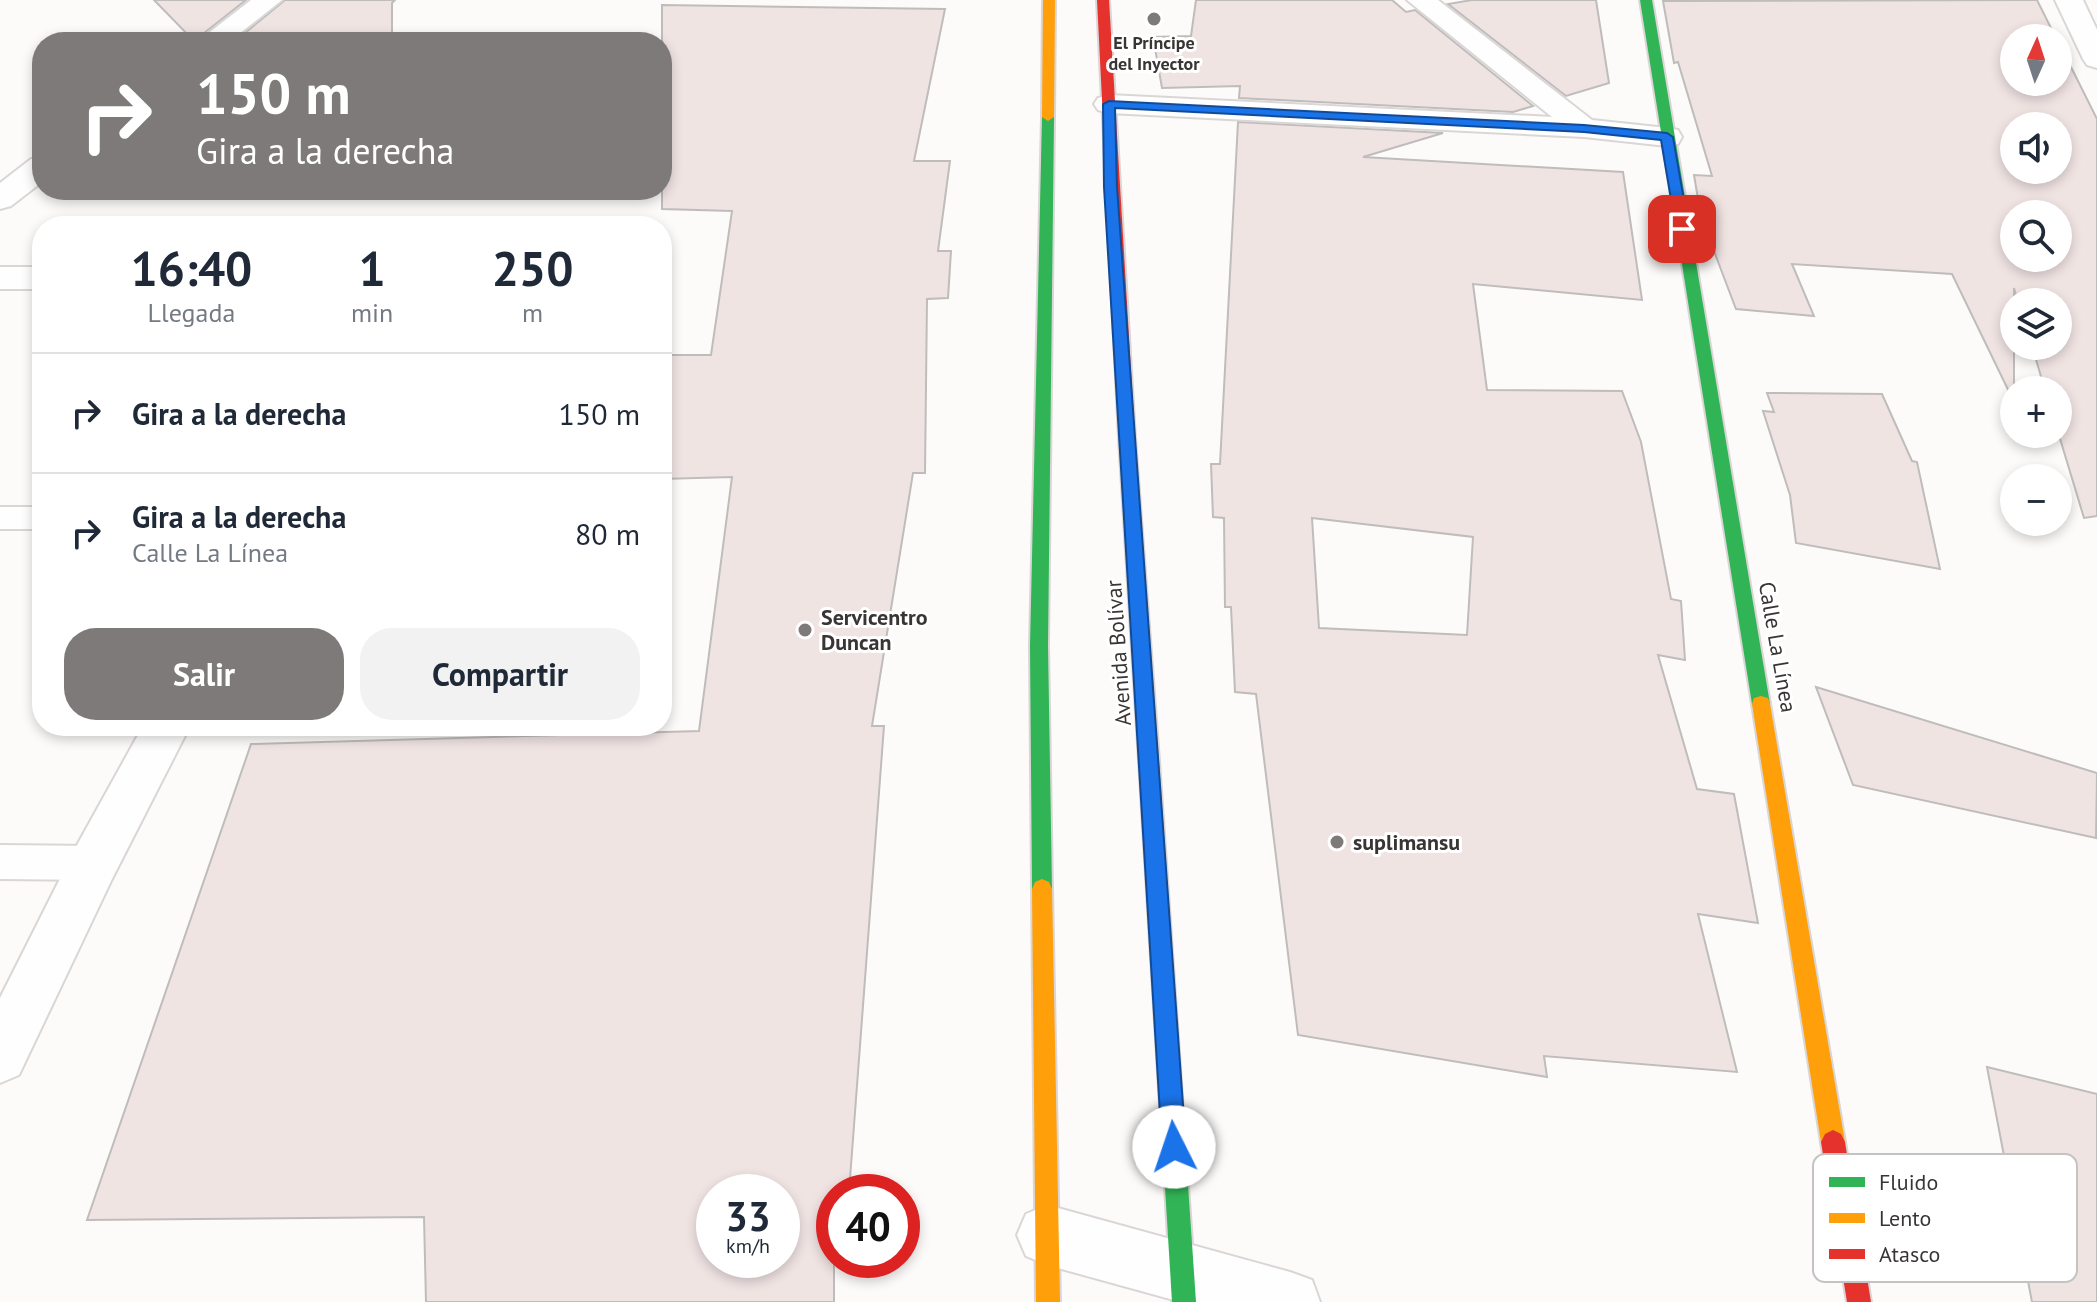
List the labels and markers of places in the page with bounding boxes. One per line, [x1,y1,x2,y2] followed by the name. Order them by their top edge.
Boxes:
[1145,10,1163,28] marker: El Príncipe del Inyector
[1108,31,1200,75] place label: El Príncipe del Inyector
[1648,195,1716,263] pin
[821,603,928,656] place label: Servicentro Duncan
[796,621,814,639] marker: Servicentro Duncan
[1353,828,1460,856] place label: suplimansu
[1328,833,1346,851] marker: suplimansu

